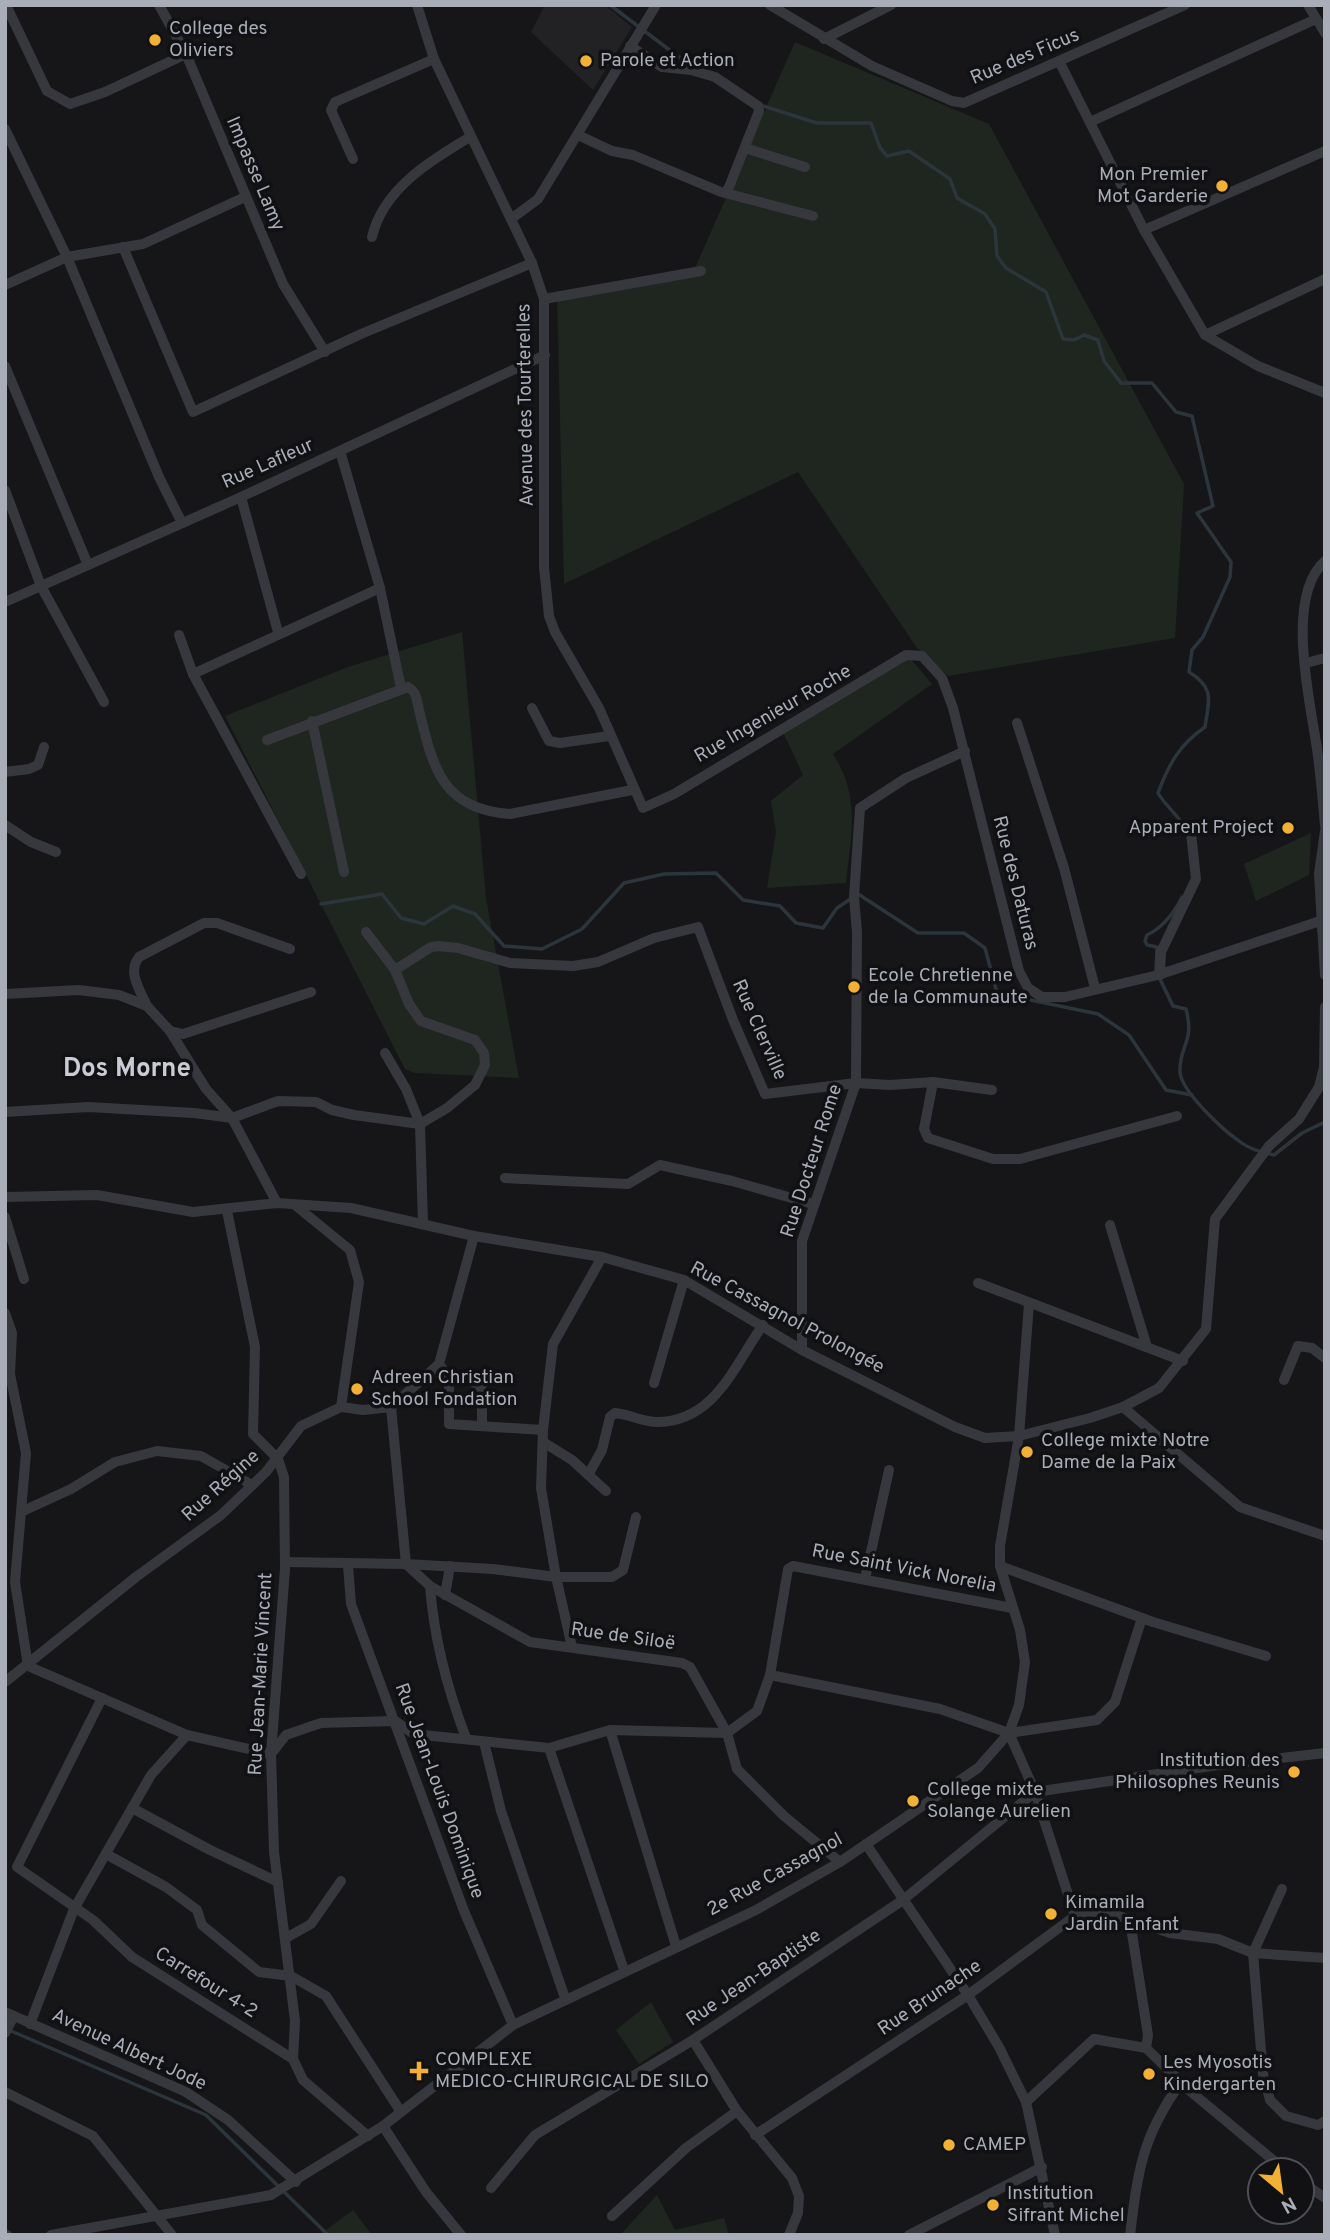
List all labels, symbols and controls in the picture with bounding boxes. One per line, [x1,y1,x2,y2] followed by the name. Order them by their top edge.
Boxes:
[169,17,267,63] place label: College des Oliviers
[967,23,1083,91] street label: Rue des Ficus
[147,32,163,48] marker: College des Oliviers
[600,49,735,73] place label: Parole et Action
[578,53,594,69] marker: Parole et Action
[220,113,290,235] street label: Impasse Lamy
[1097,163,1209,209] place label: Mon Premier Mot Garderie
[1214,178,1230,194] marker: Mon Premier Mot Garderie
[512,303,540,507] street label: Avenue des Tourterelles
[218,433,318,495] street label: Rue Lafleur
[690,659,856,769] street label: Rue Ingenieur Roche
[987,813,1043,953] street label: Rue des Daturas
[1128,816,1274,840] place label: Apparent Project
[1280,820,1296,836] marker: Apparent Project
[868,964,1028,1010] place label: Ecole Chretienne de la Communaute
[726,976,792,1084] street label: Rue Clerville
[846,979,862,995] marker: Ecole Chretienne de la Communaute
[63,1053,191,1086] district label: Dos Morne
[776,1081,848,1241] street label: Rue Docteur Rome
[686,1257,888,1379] street label: Rue Cassagnol Prolongée
[371,1366,517,1412] place label: Adreen Christian School Fondation
[349,1381,365,1397] marker: Adreen Christian School Fondation
[1041,1429,1210,1475] place label: College mixte Notre Dame de la Paix
[1019,1444,1035,1460] marker: College mixte Notre Dame de la Paix
[177,1445,265,1527] street label: Rue Régine
[810,1539,998,1599] street label: Rue Saint Vick Norelia
[244,1572,278,1776] street label: Rue Jean-Marie Vincent
[569,1618,677,1656] street label: Rue de Siloë
[389,1680,489,1902] street label: Rue Jean-Louis Dominique
[1115,1749,1280,1795] place label: Institution des Philosophes Reunis
[1286,1764,1302,1780] marker: Institution des Philosophes Reunis
[927,1778,1071,1824] place label: College mixte Solange Aurelien
[905,1793,921,1809] marker: College mixte Solange Aurelien
[703,1828,847,1922] street label: 2e Rue Cassagnol
[1065,1891,1179,1937] place label: Kimamila Jardin Enfant
[1043,1906,1059,1922] marker: Kimamila Jardin Enfant
[682,1924,826,2032] street label: Rue Jean-Baptiste
[150,1942,262,2024] street label: Carrefour 4-2
[874,1955,986,2041] street label: Rue Brunache
[48,2004,210,2096] street label: Avenue Albert Jode
[435,2048,709,2094] place label: COMPLEXE MEDICO-CHIRURGICAL DE SILO
[1163,2051,1276,2097] place label: Les Myosotis Kindergarten
[409,2061,429,2081] marker: COMPLEXE MEDICO-CHIRURGICAL DE SILO
[1141,2066,1157,2082] marker: Les Myosotis Kindergarten
[963,2133,1026,2157] place label: CAMEP
[941,2137,957,2153] marker: CAMEP
[1246,2156,1316,2226] north arrow
[1007,2182,1125,2228] place label: Institution Sifrant Michel
[1276,2190,1300,2218] text: N
[985,2197,1001,2213] marker: Institution Sifrant Michel

